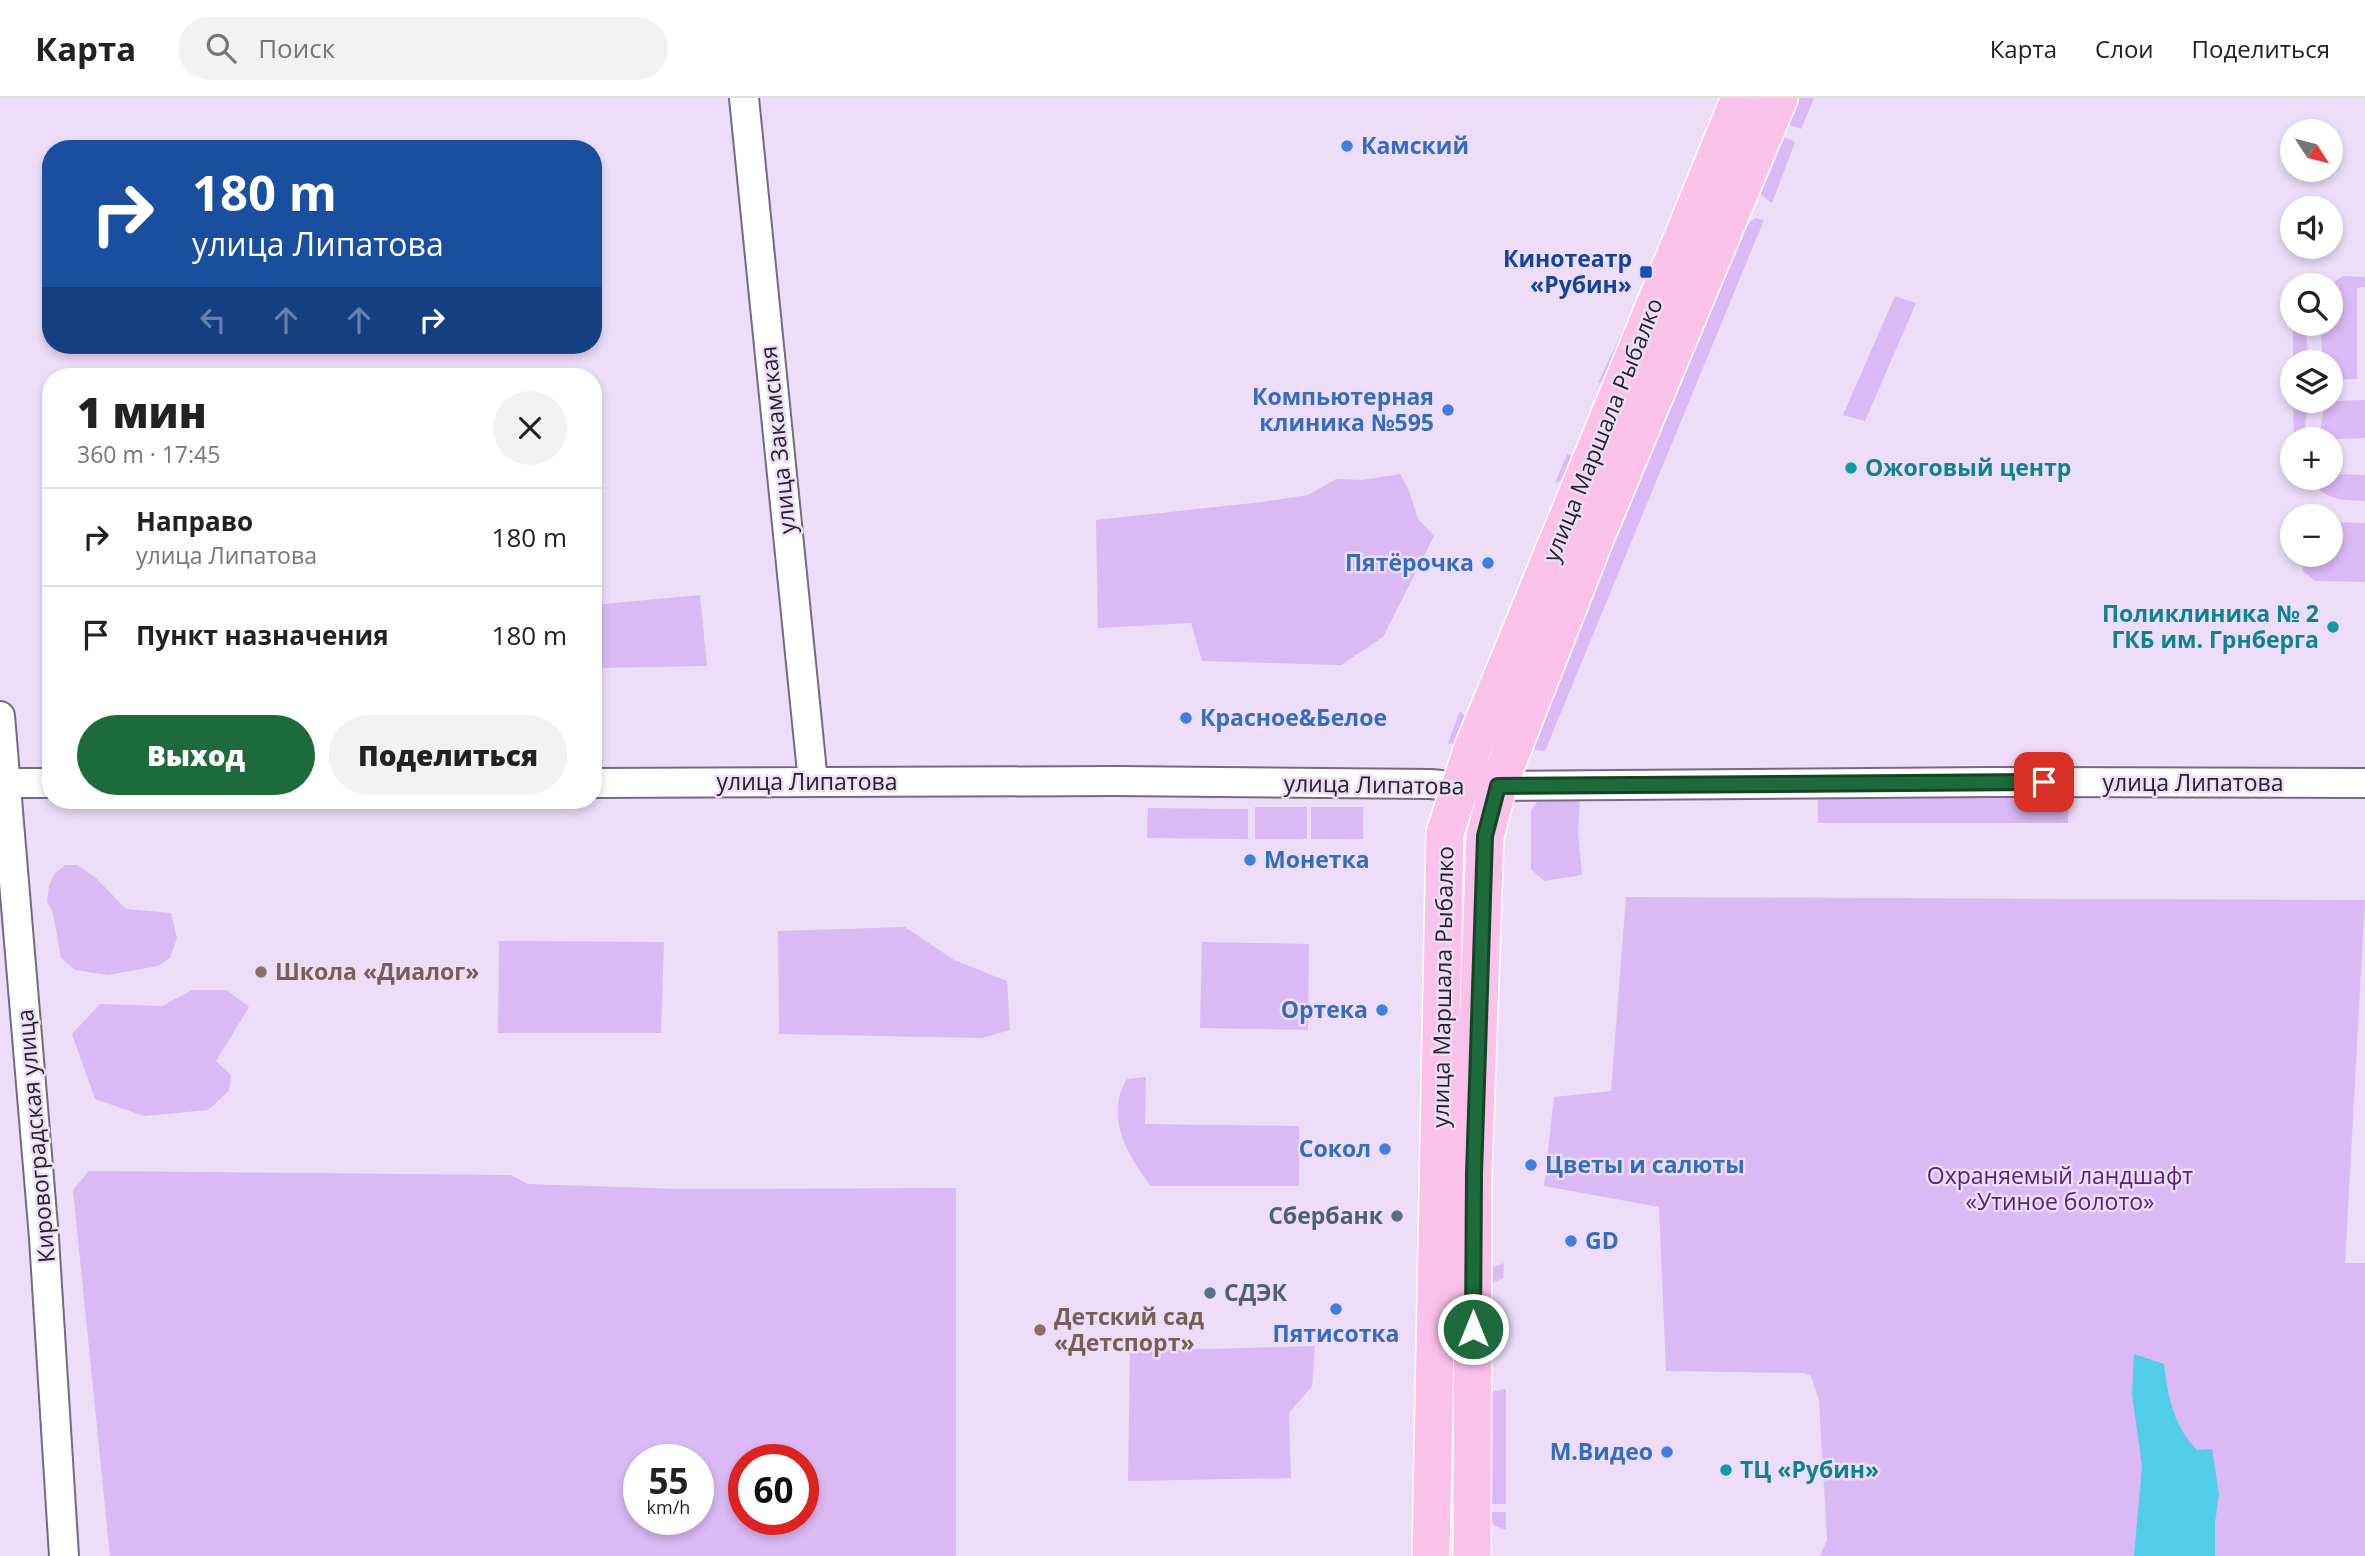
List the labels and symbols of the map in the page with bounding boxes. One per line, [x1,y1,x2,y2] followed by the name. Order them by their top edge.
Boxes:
[2280,119,2343,182] north arrow
[1361,129,1469,161] place label: Камский
[1339,138,1355,154] marker: Камский
[1503,242,1632,300] place label: Кинотеатр «Рубин»
[1638,264,1654,280] marker: Кинотеатр «Рубин»
[1534,293,1670,566] street label: улица Маршала Рыбалко
[751,345,803,536] street label: улица Закамская
[1252,380,1434,438] place label: Компьютерная клиника №595
[1440,402,1456,418] marker: Компьютерная клиника №595
[1865,451,2071,483] place label: Ожоговый центр
[1843,460,1859,476] marker: Ожоговый центр
[1345,546,1474,578] place label: Пятёрочка
[1480,555,1496,571] marker: Пятёрочка
[2102,597,2319,655] place label: Поликлиника № 2 ГКБ им. Грнберга
[2325,619,2341,635] marker: Поликлиника № 2 ГКБ им. Грнберга
[1200,701,1387,733] place label: Красное&Белое
[1178,710,1194,726] marker: Красное&Белое
[2014,752,2074,812] pin
[717,765,897,797] street label: улица Липатова
[1283,766,1465,802] street label: улица Липатова
[2103,766,2283,798] street label: улица Липатова
[1264,843,1370,875] place label: Монетка
[1424,846,1460,1128] street label: улица Маршала Рыбалко
[1242,852,1258,868] marker: Монетка
[275,955,479,987] place label: Школа «Диалог»
[253,964,269,980] marker: Школа «Диалог»
[1281,993,1368,1025] place label: Ортека
[1374,1002,1390,1018] marker: Ортека
[8,1008,62,1264] street label: Кировоградская улица
[1299,1132,1371,1164] place label: Сокол
[1377,1141,1393,1157] marker: Сокол
[1545,1148,1745,1180] place label: Цветы и салюты
[1523,1157,1539,1173] marker: Цветы и салюты
[1927,1159,2193,1217] park label: Охраняемый ландшафт «Утиное болото»
[1268,1199,1384,1231] place label: Сбербанк
[1389,1208,1405,1224] marker: Сбербанк
[1585,1224,1619,1256] place label: GD
[1563,1233,1579,1249] marker: GD
[1224,1276,1287,1308] place label: СДЭК
[1202,1285,1218,1301] marker: СДЭК
[1436,1292,1510,1366] position arrow
[1054,1300,1204,1358] place label: Детский сад «Детспорт»
[1328,1301,1344,1317] marker: Пятисотка
[1273,1317,1399,1349] place label: Пятисотка
[1032,1322,1048,1338] marker: Детский сад «Детспорт»
[1550,1435,1653,1467] place label: М.Видео
[728,1444,819,1535] speed limit sign: 60
[1659,1444,1675,1460] marker: М.Видео
[1740,1453,1879,1485] place label: ТЦ «Рубин»
[1718,1462,1734,1478] marker: ТЦ «Рубин»

